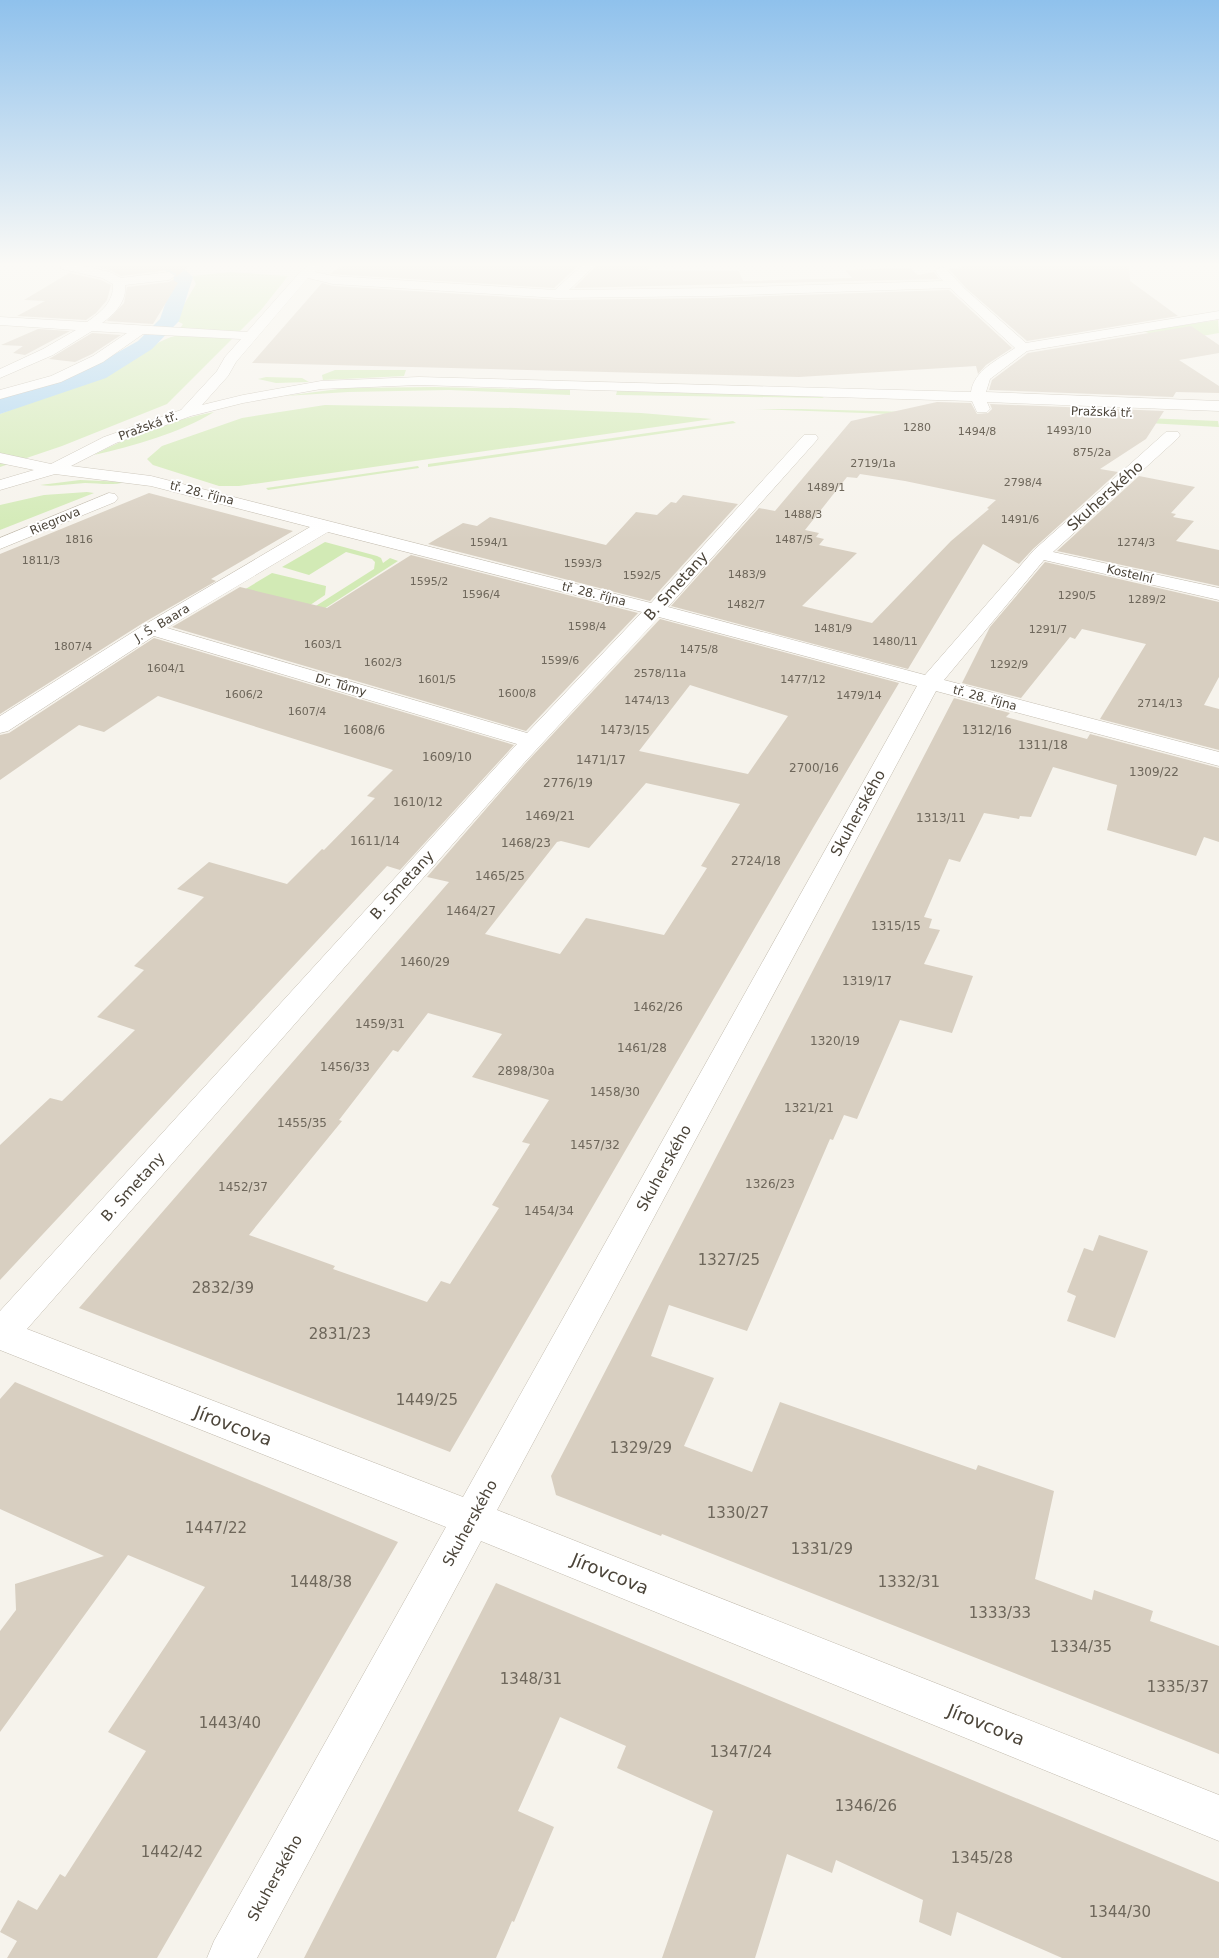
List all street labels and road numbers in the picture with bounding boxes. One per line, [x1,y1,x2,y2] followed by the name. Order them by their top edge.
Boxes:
[1071,404,1133,420] street label: Pražská tř.
[116,409,180,443] street label: Pražská tř.
[1063,457,1147,535] street label: Skuherského
[168,478,236,508] street label: tř. 28. října
[28,504,82,538] street label: Riegrova
[640,548,712,624] street label: B. Smetany
[1105,562,1155,586] street label: Kostelní
[560,579,628,609] street label: tř. 28. října
[131,600,192,645] street label: J. Š. Baara
[314,671,368,699] street label: Dr. Tůmy
[951,683,1019,713] street label: tř. 28. října
[827,767,889,859] street label: Skuherského
[366,847,438,923] street label: B. Smetany
[633,1122,695,1214] street label: Skuherského
[97,1149,169,1225] street label: B. Smetany
[190,1401,275,1450] street label: Jírovcova
[439,1477,501,1569] street label: Skuherského
[568,1548,652,1599] street label: Jírovcova
[944,1699,1028,1750] street label: Jírovcova
[244,1832,306,1924] street label: Skuherského

